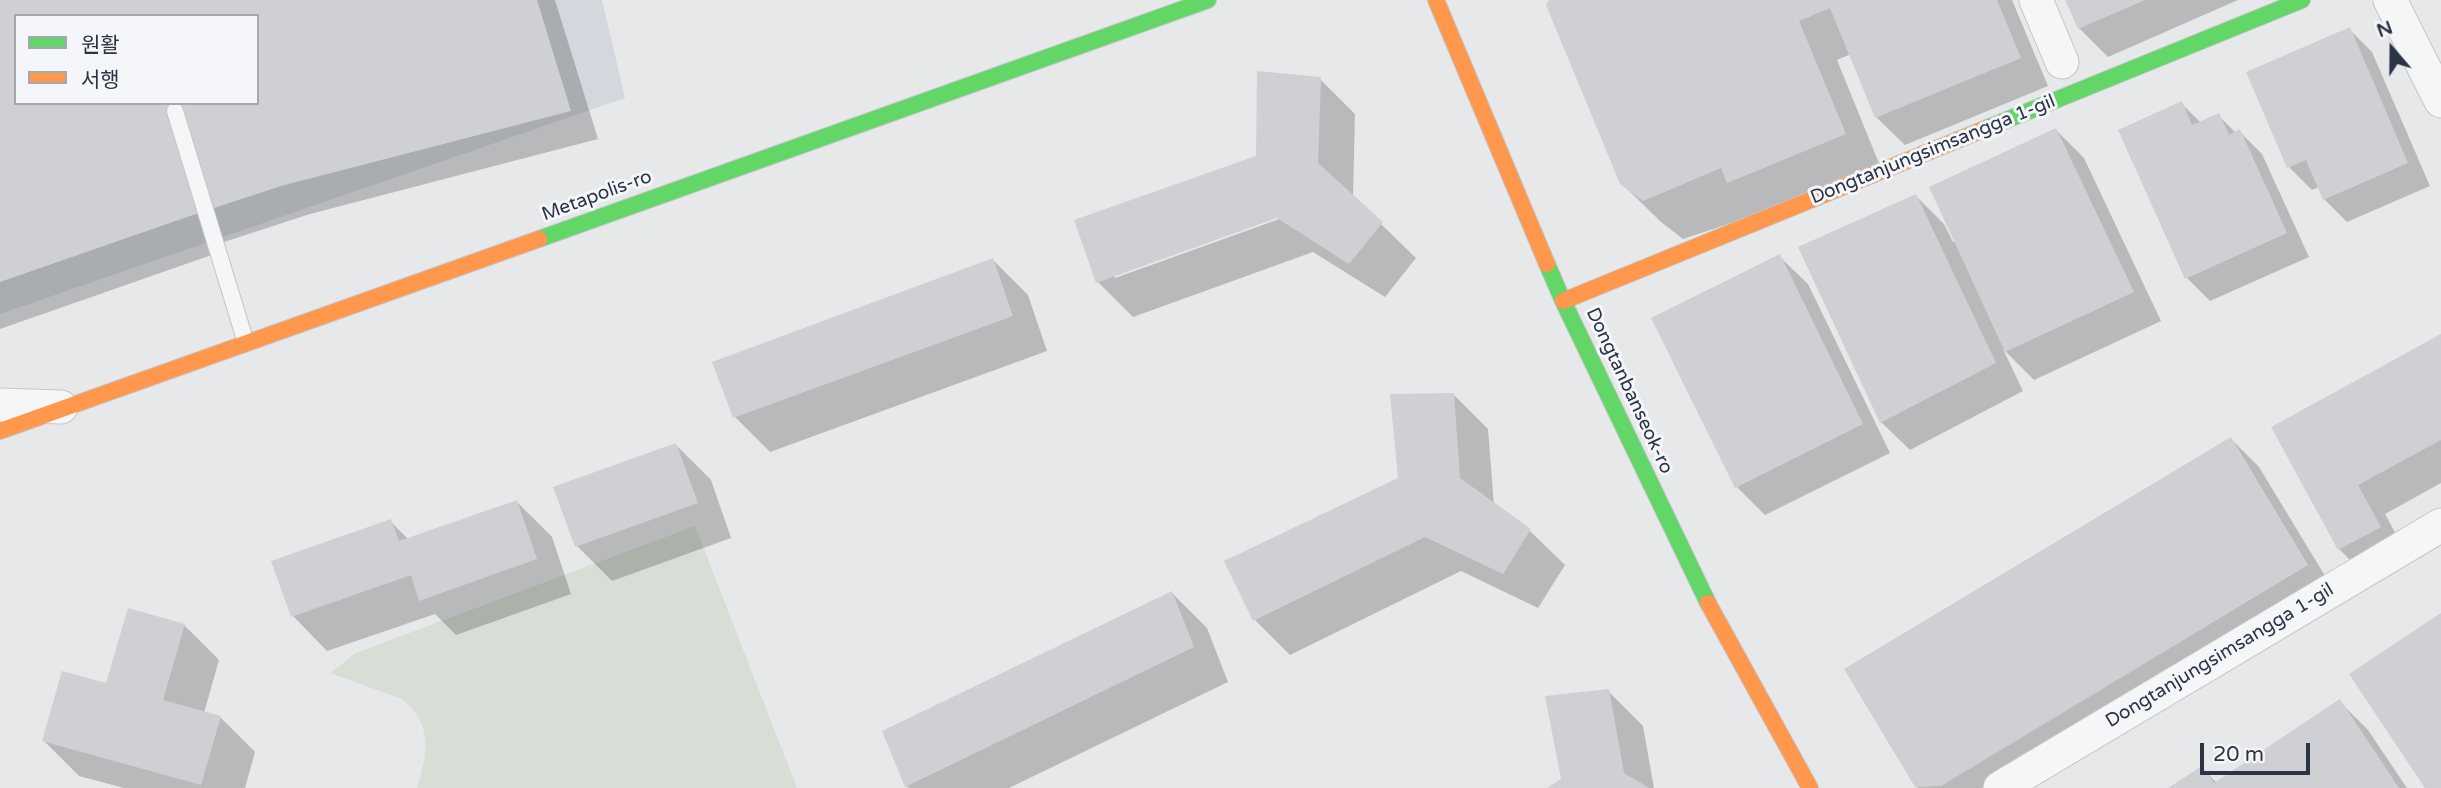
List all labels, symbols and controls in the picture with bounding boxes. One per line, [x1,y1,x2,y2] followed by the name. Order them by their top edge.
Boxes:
[14,14,259,105] legend
[2357,14,2427,84] north arrow
[2374,16,2396,42] text: N
[81,33,120,58] text: 원활
[81,68,120,93] text: 서행
[1807,90,2059,210] street label: Dongtanjungsimsangga 1-gil
[539,166,655,226] street label: Metapolis-ro
[1580,304,1678,478] street label: Dongtanbanseok-ro
[2102,579,2338,733] street label: Dongtanjungsimsangga 1-gil
[2203,728,2313,772] scale bar
[2213,742,2264,767] text: 20 m

